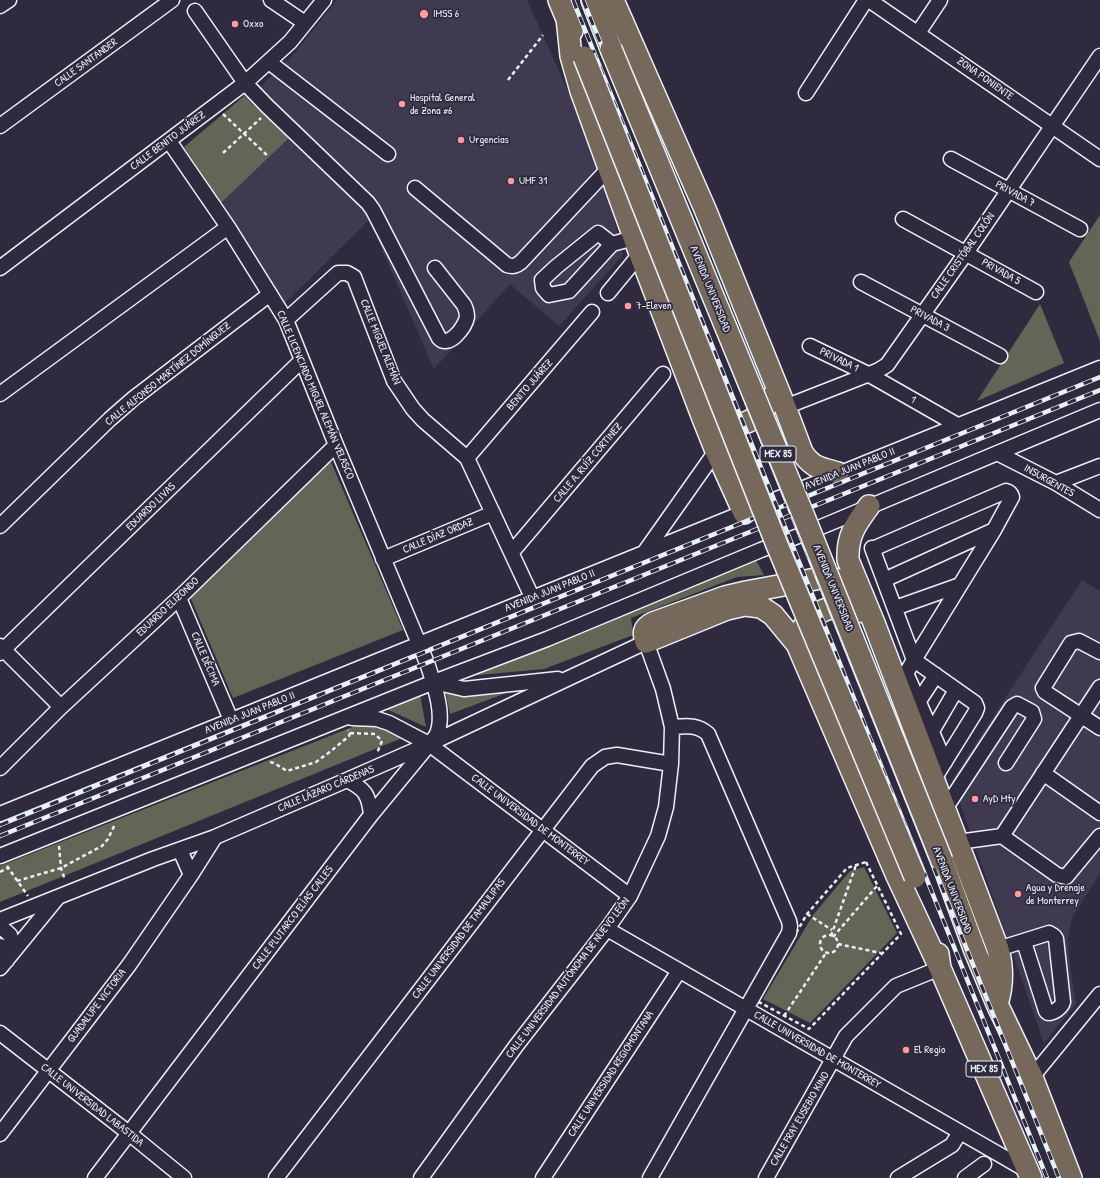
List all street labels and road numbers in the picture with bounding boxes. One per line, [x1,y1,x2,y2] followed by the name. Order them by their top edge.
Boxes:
[52,36,120,90] street label: CALLE SANTANDER
[954,55,1016,103] street label: ZONA PONIENTE
[128,108,208,174] street label: CALLE BENITO JUÁREZ
[993,178,1037,210] street label: PRIVADA 7
[928,210,998,302] street label: CALLE CRISTÓBAL COLÓN
[687,244,733,334] street label: AVENIDA UNIVERSIDAD
[979,256,1023,288] street label: PRIVADA 5
[357,297,403,387] street label: CALLE MIGUEL ALEMÁN
[908,303,952,335] street label: PRIVADA 3
[273,308,357,482] street label: CALLE LICENCIADO MIGUEL ALEMÁN VELASCO
[103,319,233,429] street label: CALLE ALFONSO MARTÍNEZ DOMÍNGUEZ
[817,345,861,375] street label: PRIVADA 1
[504,357,556,413] street label: BENITO JUÁREZ
[908,393,918,407] street label: 1
[551,420,625,506] street label: CALLE A. RUÍZ CORTINEZ
[803,445,897,493] street label: AVENIDA JUAN PABLO II
[760,446,796,462] road number: MEX 85
[1021,462,1077,500] street label: INSURGENTES
[124,480,178,534] street label: EDUARDO LIVAS
[401,515,475,557] street label: CALLE DÍAZ ORDAZ
[810,543,856,633] street label: AVENIDA UNIVERSIDAD
[503,567,597,615] street label: AVENIDA JUAN PABLO II
[134,575,202,639] street label: EDUARDO ELIZONDO
[188,630,222,688] street label: CALLE DÉCIMA
[203,689,297,737] street label: AVENIDA JUAN PABLO II
[276,763,376,815] street label: CALLE LÁZARO CÁRDENAS
[468,771,592,869] street label: CALLE UNIVERSIDAD DE MONTERREY
[929,845,975,935] street label: AVENIDA UNIVERSIDAD
[250,863,336,973] street label: CALLE PLUTARCO ELÍAS CALLES
[410,876,508,1002] street label: CALLE UNIVERSIDAD DE TAMAULIPAS
[503,895,633,1061] street label: CALLE UNIVERSIDAD AUTÓNOMA DE NUEVO LEÓN
[65,966,129,1046] street label: GUADALUPE VICTORIA
[751,1008,883,1092] street label: CALLE UNIVERSIDAD DE MONTERREY
[565,1009,657,1139] street label: CALLE UNIVERSIDAD REGIOMONTANA
[38,1061,146,1149] street label: CALLE UNIVERSIDAD LABASTIDA
[966,1061,1002,1077] road number: MEX 85
[768,1069,832,1169] street label: CALLE FRAY EUSEBIO KINO

